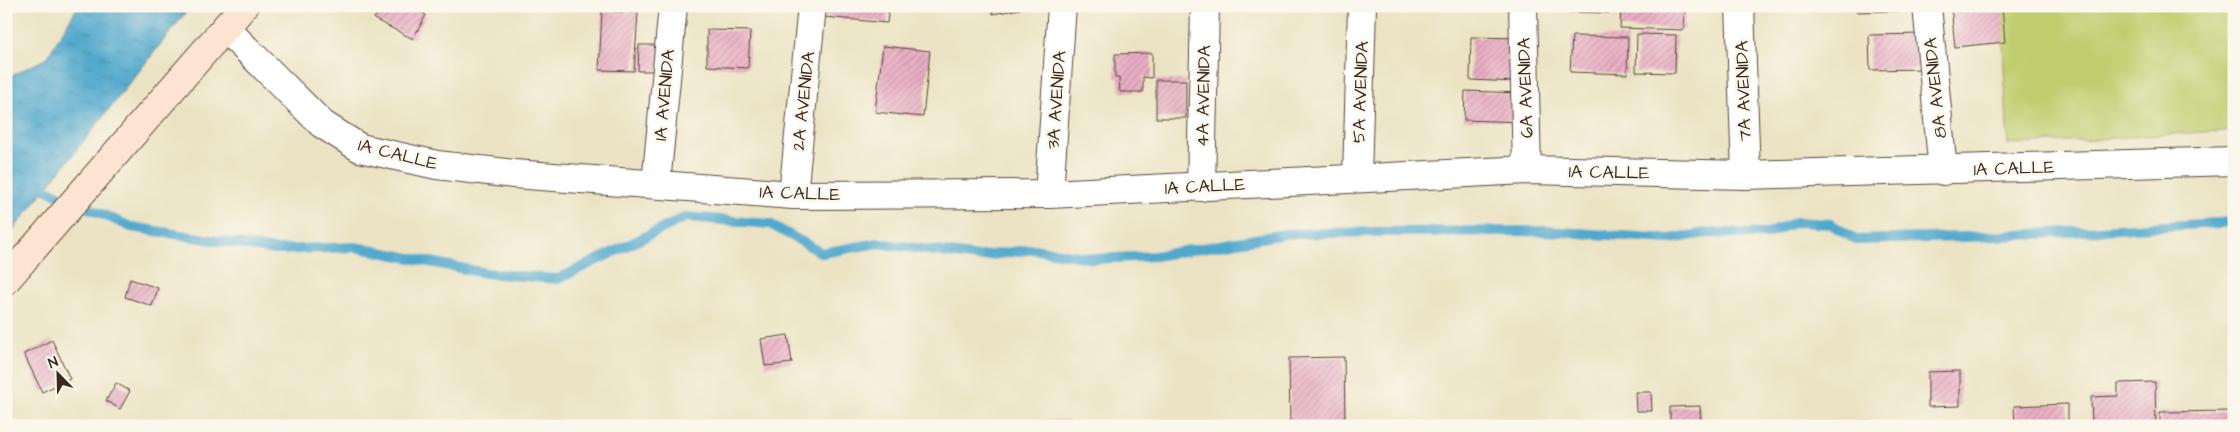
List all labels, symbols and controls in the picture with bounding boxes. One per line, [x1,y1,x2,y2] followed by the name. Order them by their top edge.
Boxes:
[1918,36,1953,140] street label: 8A AVENIDA
[1511,37,1540,139] street label: 6A AVENIDA
[1346,40,1375,144] street label: 5A AVENIDA
[1729,40,1758,142] street label: 7A AVENIDA
[1190,44,1217,147] street label: 4A AVENIDA
[648,48,681,142] street label: 1A AVENIDA
[786,50,821,152] street label: 2A AVENIDA
[1041,50,1072,150] street label: 3A AVENIDA
[356,133,440,176] street label: 1A CALLE
[1973,155,2055,182] street label: 1A CALLE
[1568,159,1650,186] street label: 1A CALLE
[1164,172,1246,201] street label: 1A CALLE
[759,180,841,207] street label: 1A CALLE
[32,350,82,400] north arrow
[45,352,61,374] text: N

